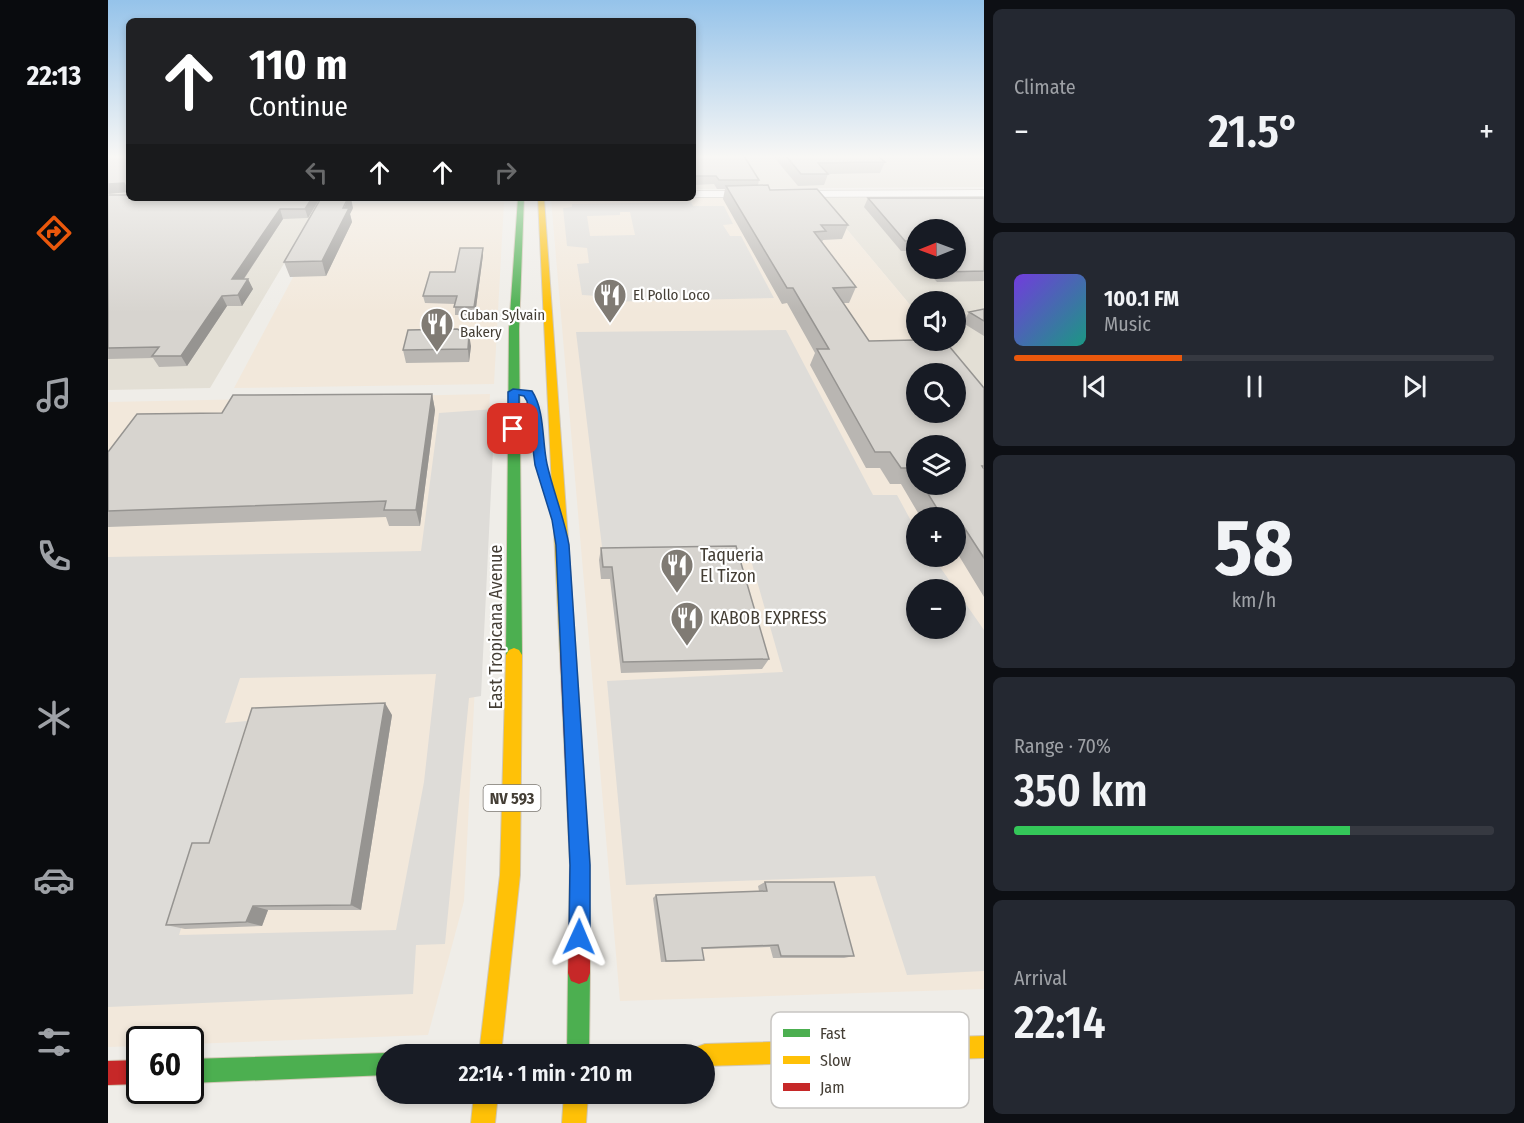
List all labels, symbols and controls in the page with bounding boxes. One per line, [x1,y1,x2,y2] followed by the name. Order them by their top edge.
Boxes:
[249,40,348,90] text: 110 m
[150,42,228,120] icon: ahead
[27,60,81,92] text: 22:13
[1014,75,1076,99] text: Climate
[249,91,348,123] text: Continue
[1208,105,1300,159] text: 21.5°
[1014,112,1029,152] text: −
[1479,112,1494,152] text: +
[300,156,333,189] icon: left
[363,156,396,189] icon: ahead
[426,156,459,189] icon: ahead
[489,156,522,189] icon: right
[33,212,75,254] icon: directions
[906,219,966,279] north arrow
[906,219,966,639] map controls
[592,277,628,324] restaurant icon: El Pollo Loco
[1104,285,1179,312] text: 100.1 FM
[633,286,710,304] place label: El Pollo Loco
[906,291,966,351] button: sound
[419,306,455,353] restaurant icon: Cuban Sylvain Bakery
[460,306,545,341] place label: Cuban Sylvain Bakery
[1104,312,1151,336] text: Music
[906,363,966,423] button: search
[1078,370,1111,403] icon: previous
[1238,370,1271,403] icon: pause
[1398,370,1431,403] icon: next
[33,374,75,416] icon: music
[487,403,538,454] pin
[496,412,529,445] icon: arrive
[906,435,966,495] button: layers
[1214,502,1294,596] text: 58
[906,507,966,567] button: +
[33,535,75,577] icon: phone
[485,544,507,709] street label: East Tropicana Avenue
[700,544,764,587] place label: Taqueria El Tizon
[659,547,695,594] restaurant icon: Taqueria El Tizon
[906,579,966,639] button: −
[1232,588,1276,612] text: km/h
[669,600,705,647] restaurant icon: KABOB EXPRESS
[710,607,827,629] place label: KABOB EXPRESS
[33,697,75,739] icon: climate
[1014,734,1111,758] text: Range · 70%
[1014,764,1148,818] text: 350 km
[484,785,540,811] road number: NV 593
[33,859,75,901] icon: car
[547,905,611,969] position arrow
[1014,966,1067,990] text: Arrival
[1014,996,1106,1050] text: 22:14
[771,1012,969,1108] legend
[33,1021,75,1063] icon: filters
[820,1024,847,1043] text: Fast
[126,1026,204,1104] speed limit sign: 60
[820,1051,851,1070] text: Slow
[459,1060,632,1087] text: 22:14 · 1 min · 210 m
[820,1078,845,1097] text: Jam

